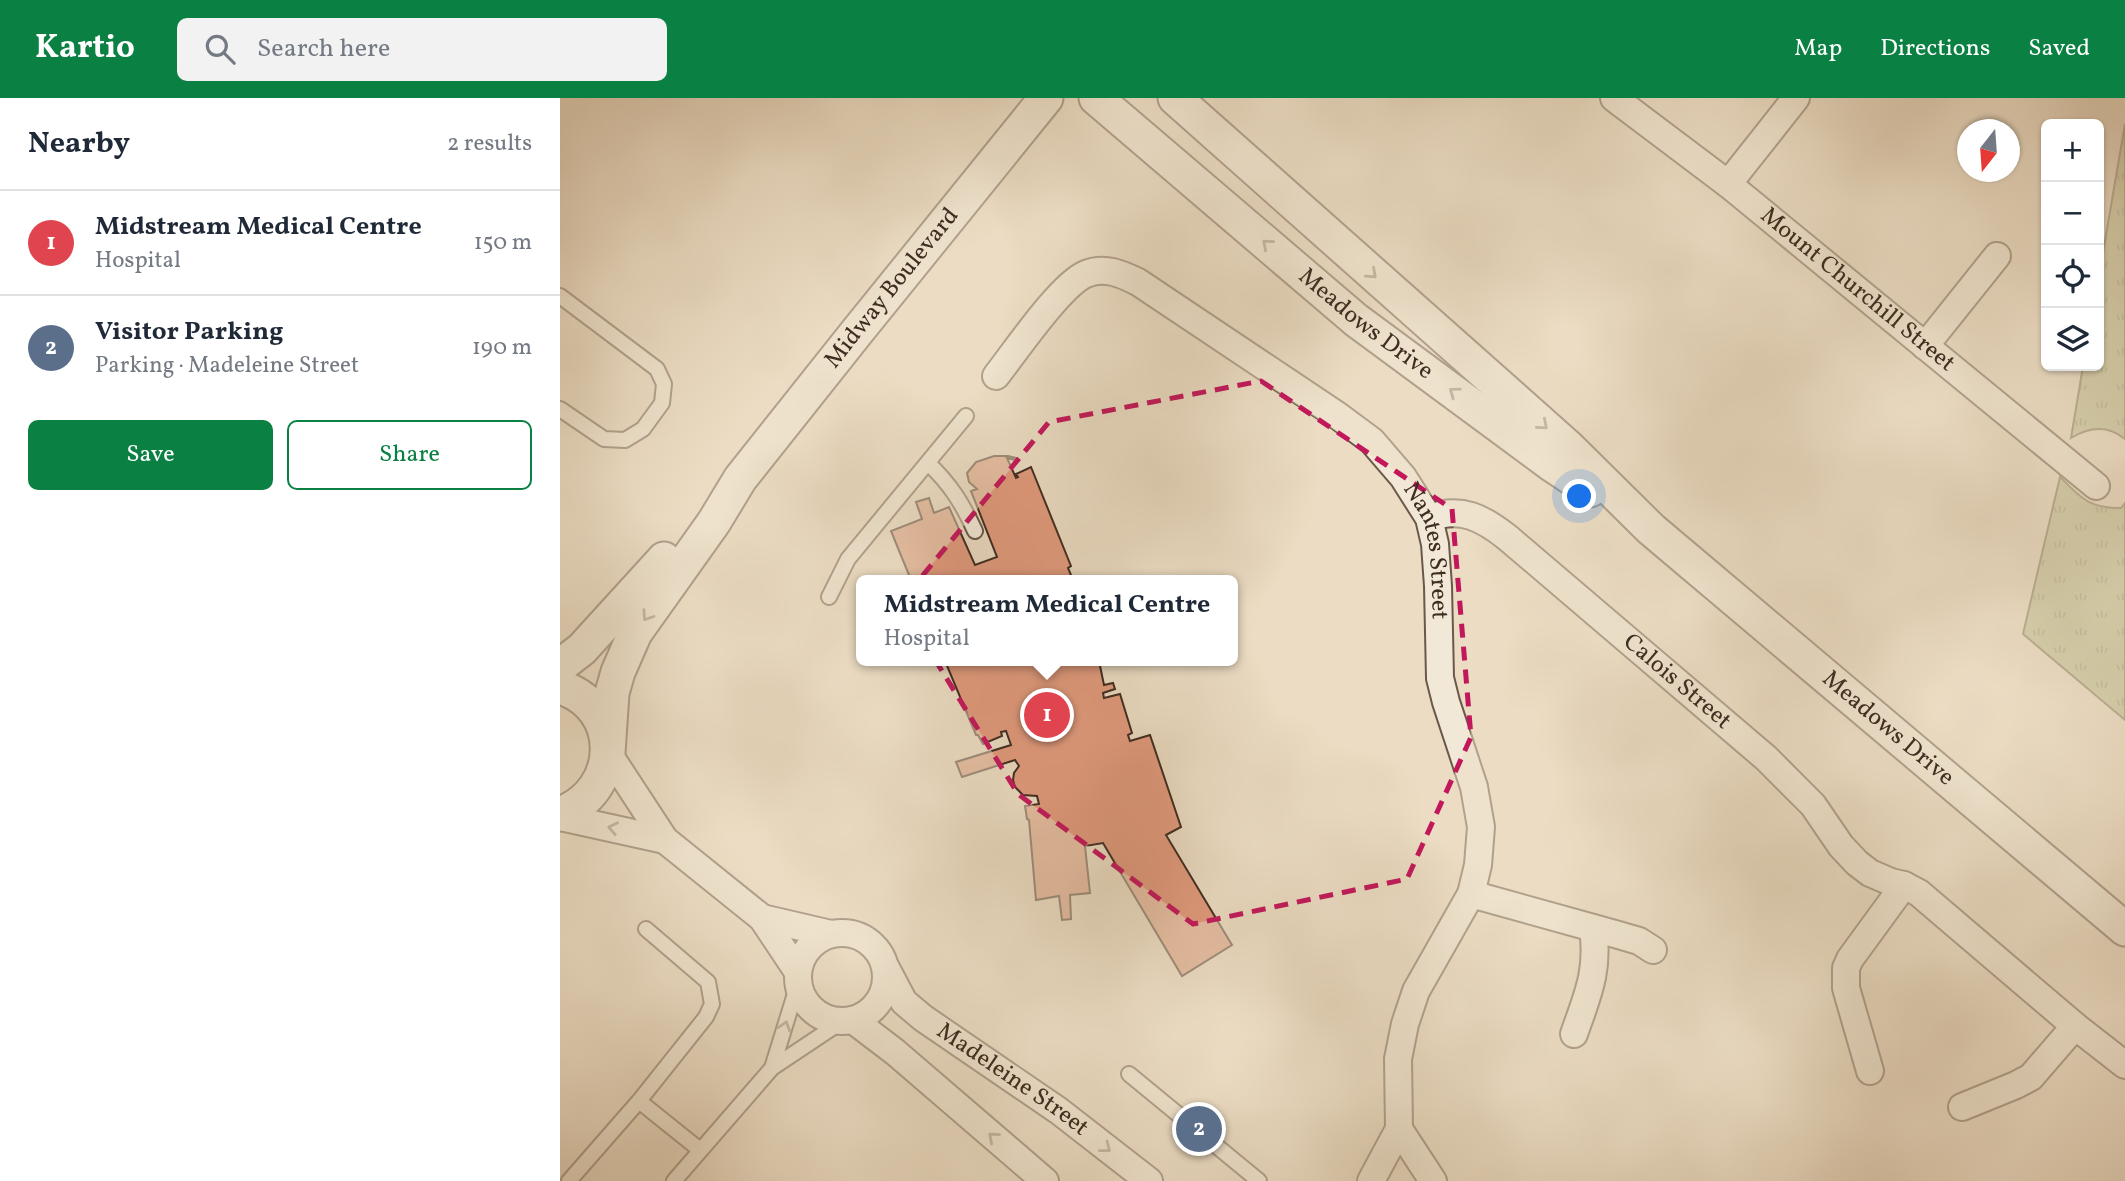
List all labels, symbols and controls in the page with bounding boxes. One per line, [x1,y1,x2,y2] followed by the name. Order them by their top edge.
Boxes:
[177,18,667,81] search box
[35,26,135,72] text: Kartio
[201,30,239,68] icon: search
[257,31,390,67] text: Search here
[1794,32,1842,66] text: Map
[1880,32,1990,66] text: Directions
[2028,32,2090,66] text: Saved
[1957,119,2020,182] north arrow
[2041,119,2104,371] map controls
[2041,119,2104,182] button: +
[28,123,130,165] text: Nearby
[447,128,532,160] text: 2 results
[2041,182,2104,245] button: −
[1752,200,1962,380] street label: Mount Churchill Street
[817,201,968,376] street label: Midway Boulevard
[95,209,422,245] text: Midstream Medical Centre
[46,227,56,259] text: 1
[474,227,532,259] text: 150 m
[1262,240,1275,252] one-way arrow
[95,245,181,277] text: Hospital
[2041,245,2104,308] button: locate
[1290,261,1440,388] street label: Meadows Drive
[1364,266,1377,278] one-way arrow
[2041,308,2104,371] button: layers
[95,314,284,350] text: Visitor Parking
[45,332,57,364] text: 2
[472,332,532,364] text: 190 m
[95,350,359,382] text: Parking · Madeleine Street
[1449,388,1462,400] one-way arrow
[1535,417,1548,429] one-way arrow
[28,420,273,490] button: Save
[287,420,532,490] button: Share
[1394,476,1456,620] street label: Nantes Street
[1562,479,1596,513] your location
[856,575,1238,666] popup
[884,587,1210,623] text: Midstream Medical Centre
[642,609,655,622] one-way arrow
[884,623,970,655] text: Hospital
[1615,626,1738,738] street label: Calois Street
[1814,663,1961,795] street label: Meadows Drive
[1024,689,1070,741] pin: 1
[607,822,619,837] one-way arrow
[929,1015,1096,1145] street label: Madeleine Street
[776,1020,791,1032] one-way arrow
[1176,1103,1222,1155] pin: 2
[988,1133,1001,1145] one-way arrow
[1099,1140,1111,1153] one-way arrow

